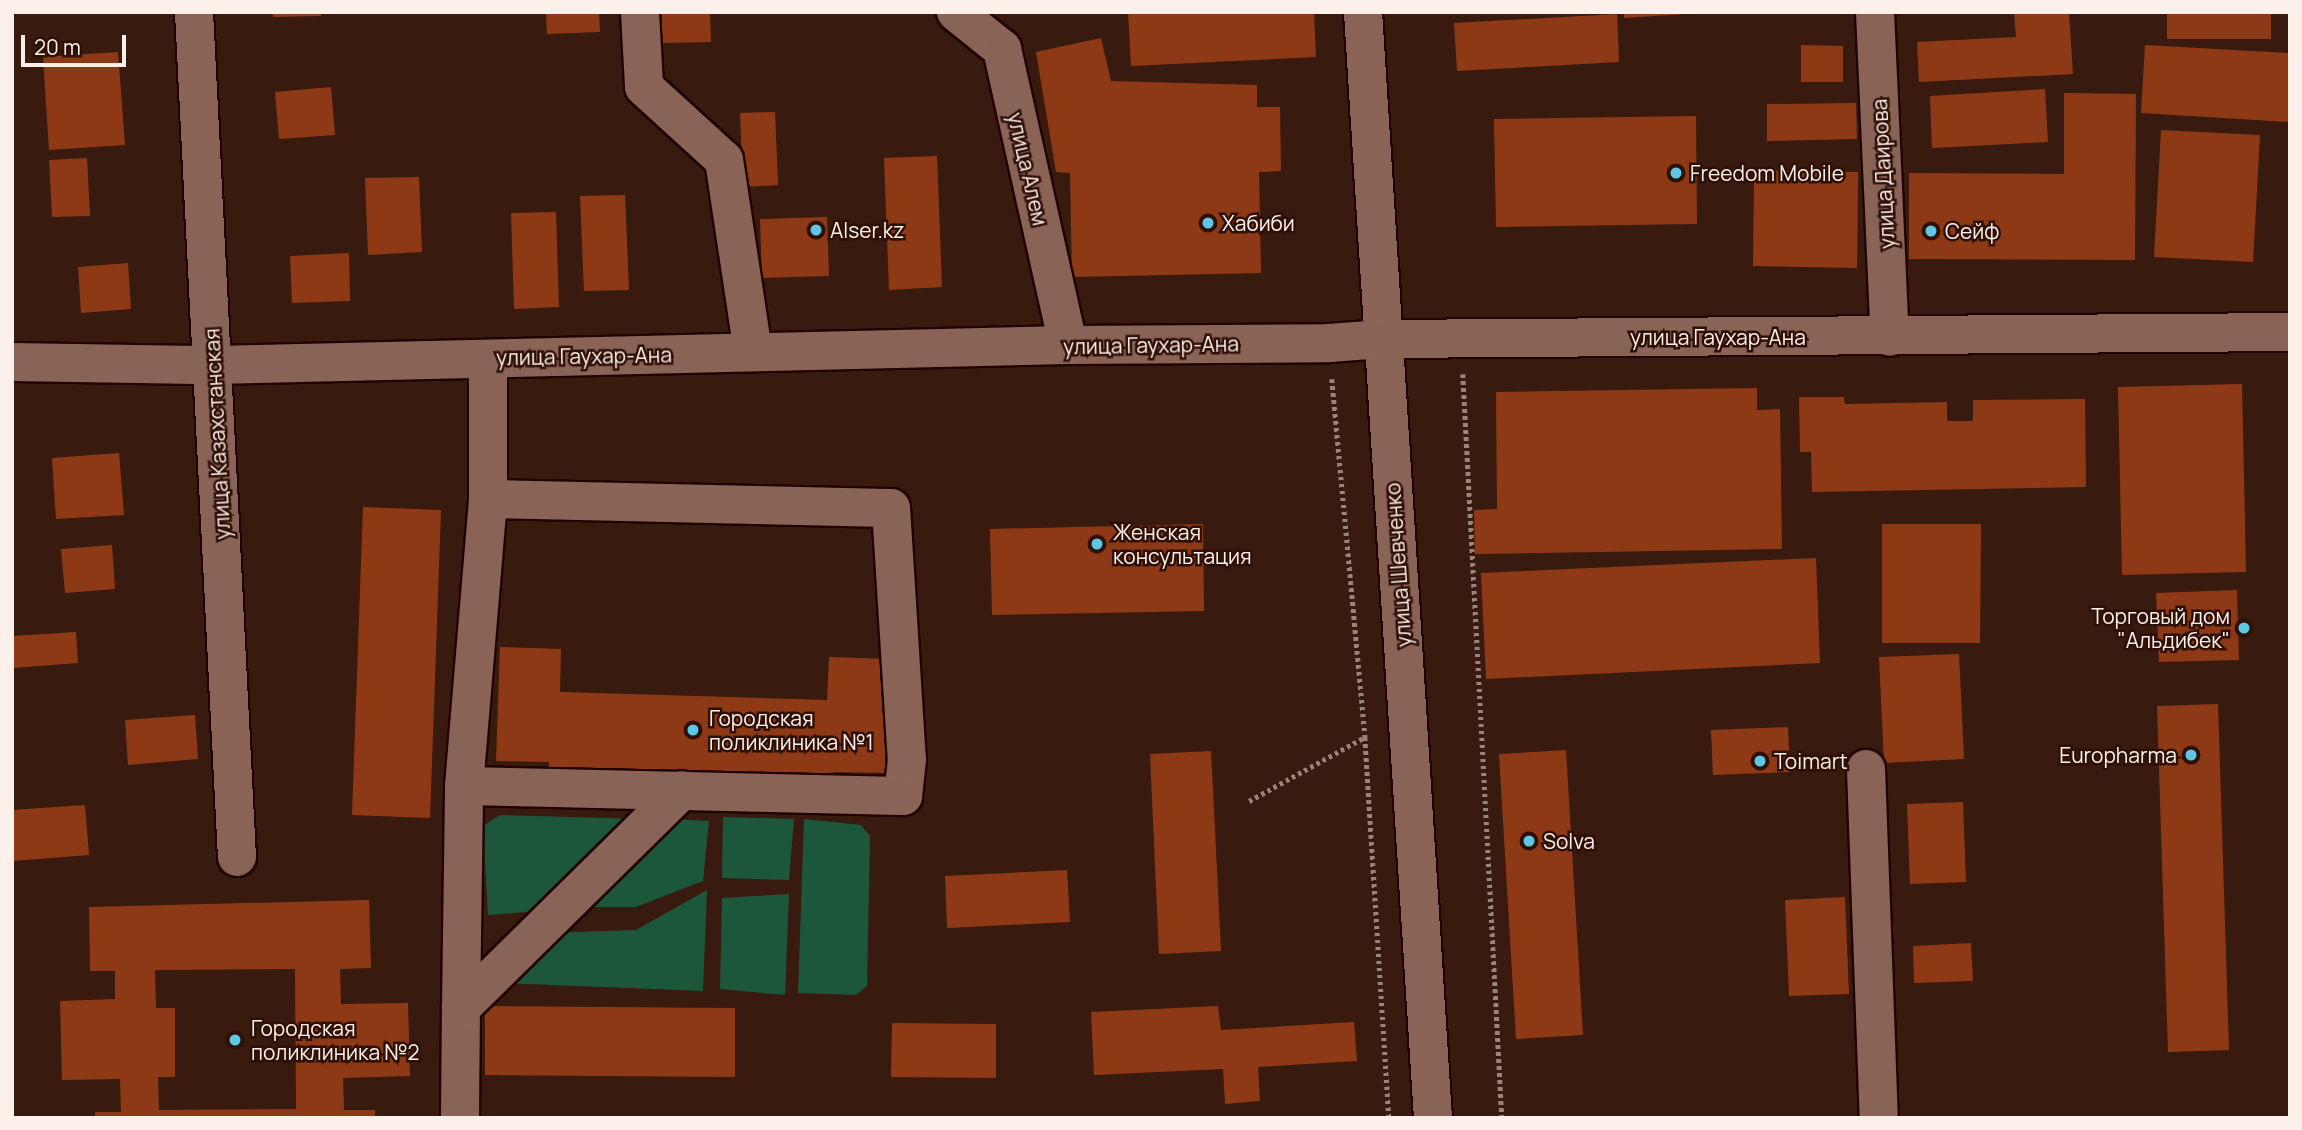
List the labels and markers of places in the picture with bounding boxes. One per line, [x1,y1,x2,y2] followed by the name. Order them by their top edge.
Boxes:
[1690,160,1844,186] place label: Freedom Mobile
[1668,165,1684,181] marker: Freedom Mobile
[1222,210,1295,236] place label: Хабиби
[1200,215,1216,231] marker: Хабиби
[830,217,904,243] place label: Alser.kz
[1945,218,1999,244] place label: Сейф
[808,222,824,238] marker: Alser.kz
[1923,223,1939,239] marker: Сейф
[1113,519,1252,569] place label: Женская консультация
[1087,534,1107,554] marker: Женская консультация
[2091,603,2230,653] place label: Торговый дом "Альдибек"
[2236,620,2252,636] marker: Торговый дом "Альдибек"
[709,705,874,755] place label: Городская поликлиника №1
[683,720,703,740] marker: Городская поликлиника №1
[2059,742,2177,768] place label: Europharma
[2183,747,2199,763] marker: Europharma
[1774,748,1848,774] place label: Toimart
[1752,753,1768,769] marker: Toimart
[1543,828,1595,854] place label: Solva
[1521,833,1537,849] marker: Solva
[251,1015,419,1065] place label: Городская поликлиника №2
[225,1030,245,1050] marker: Городская поликлиника №2

